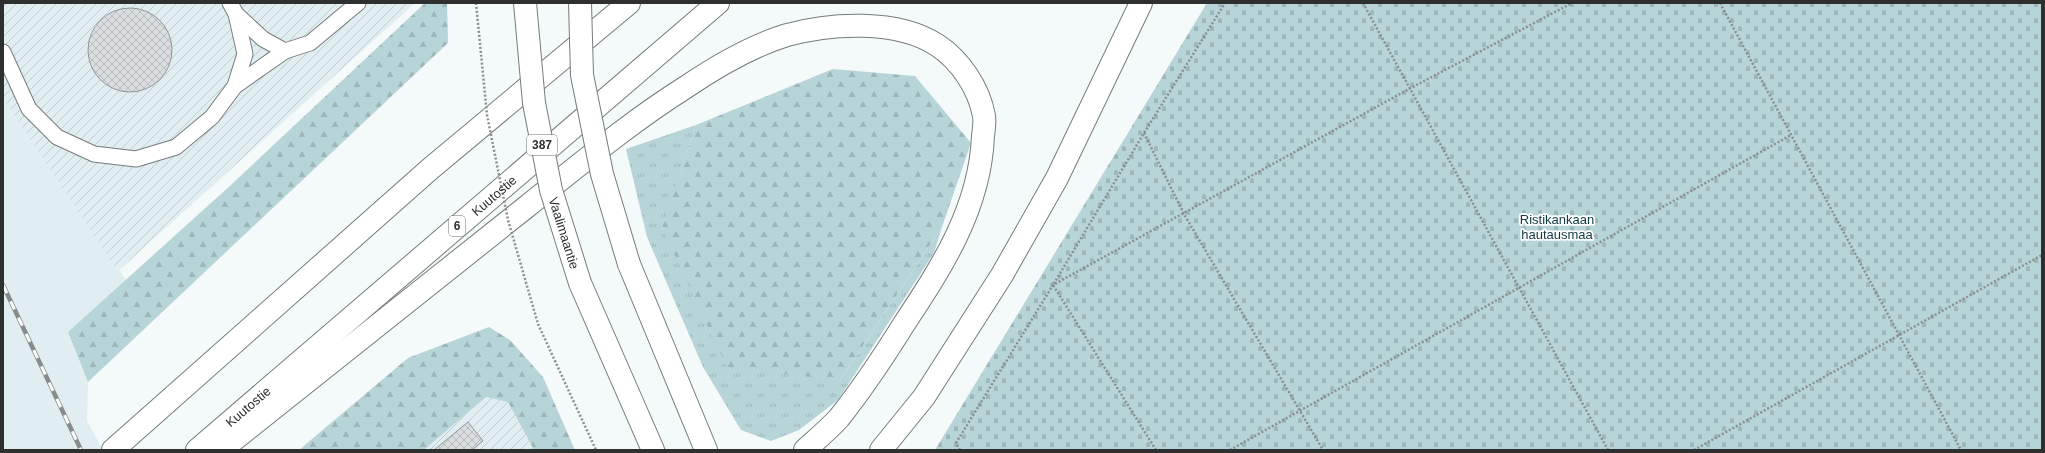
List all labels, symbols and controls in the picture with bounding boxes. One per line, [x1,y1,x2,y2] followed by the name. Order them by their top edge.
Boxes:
[527,135,557,155] road number: 387
[469,172,520,219] street label: Kuutostie
[546,195,582,271] street label: Vaalimaantie
[1520,212,1594,242] park label: Ristikankaan hautausmaa
[449,216,465,236] road number: 6
[223,383,274,430] street label: Kuutostie

